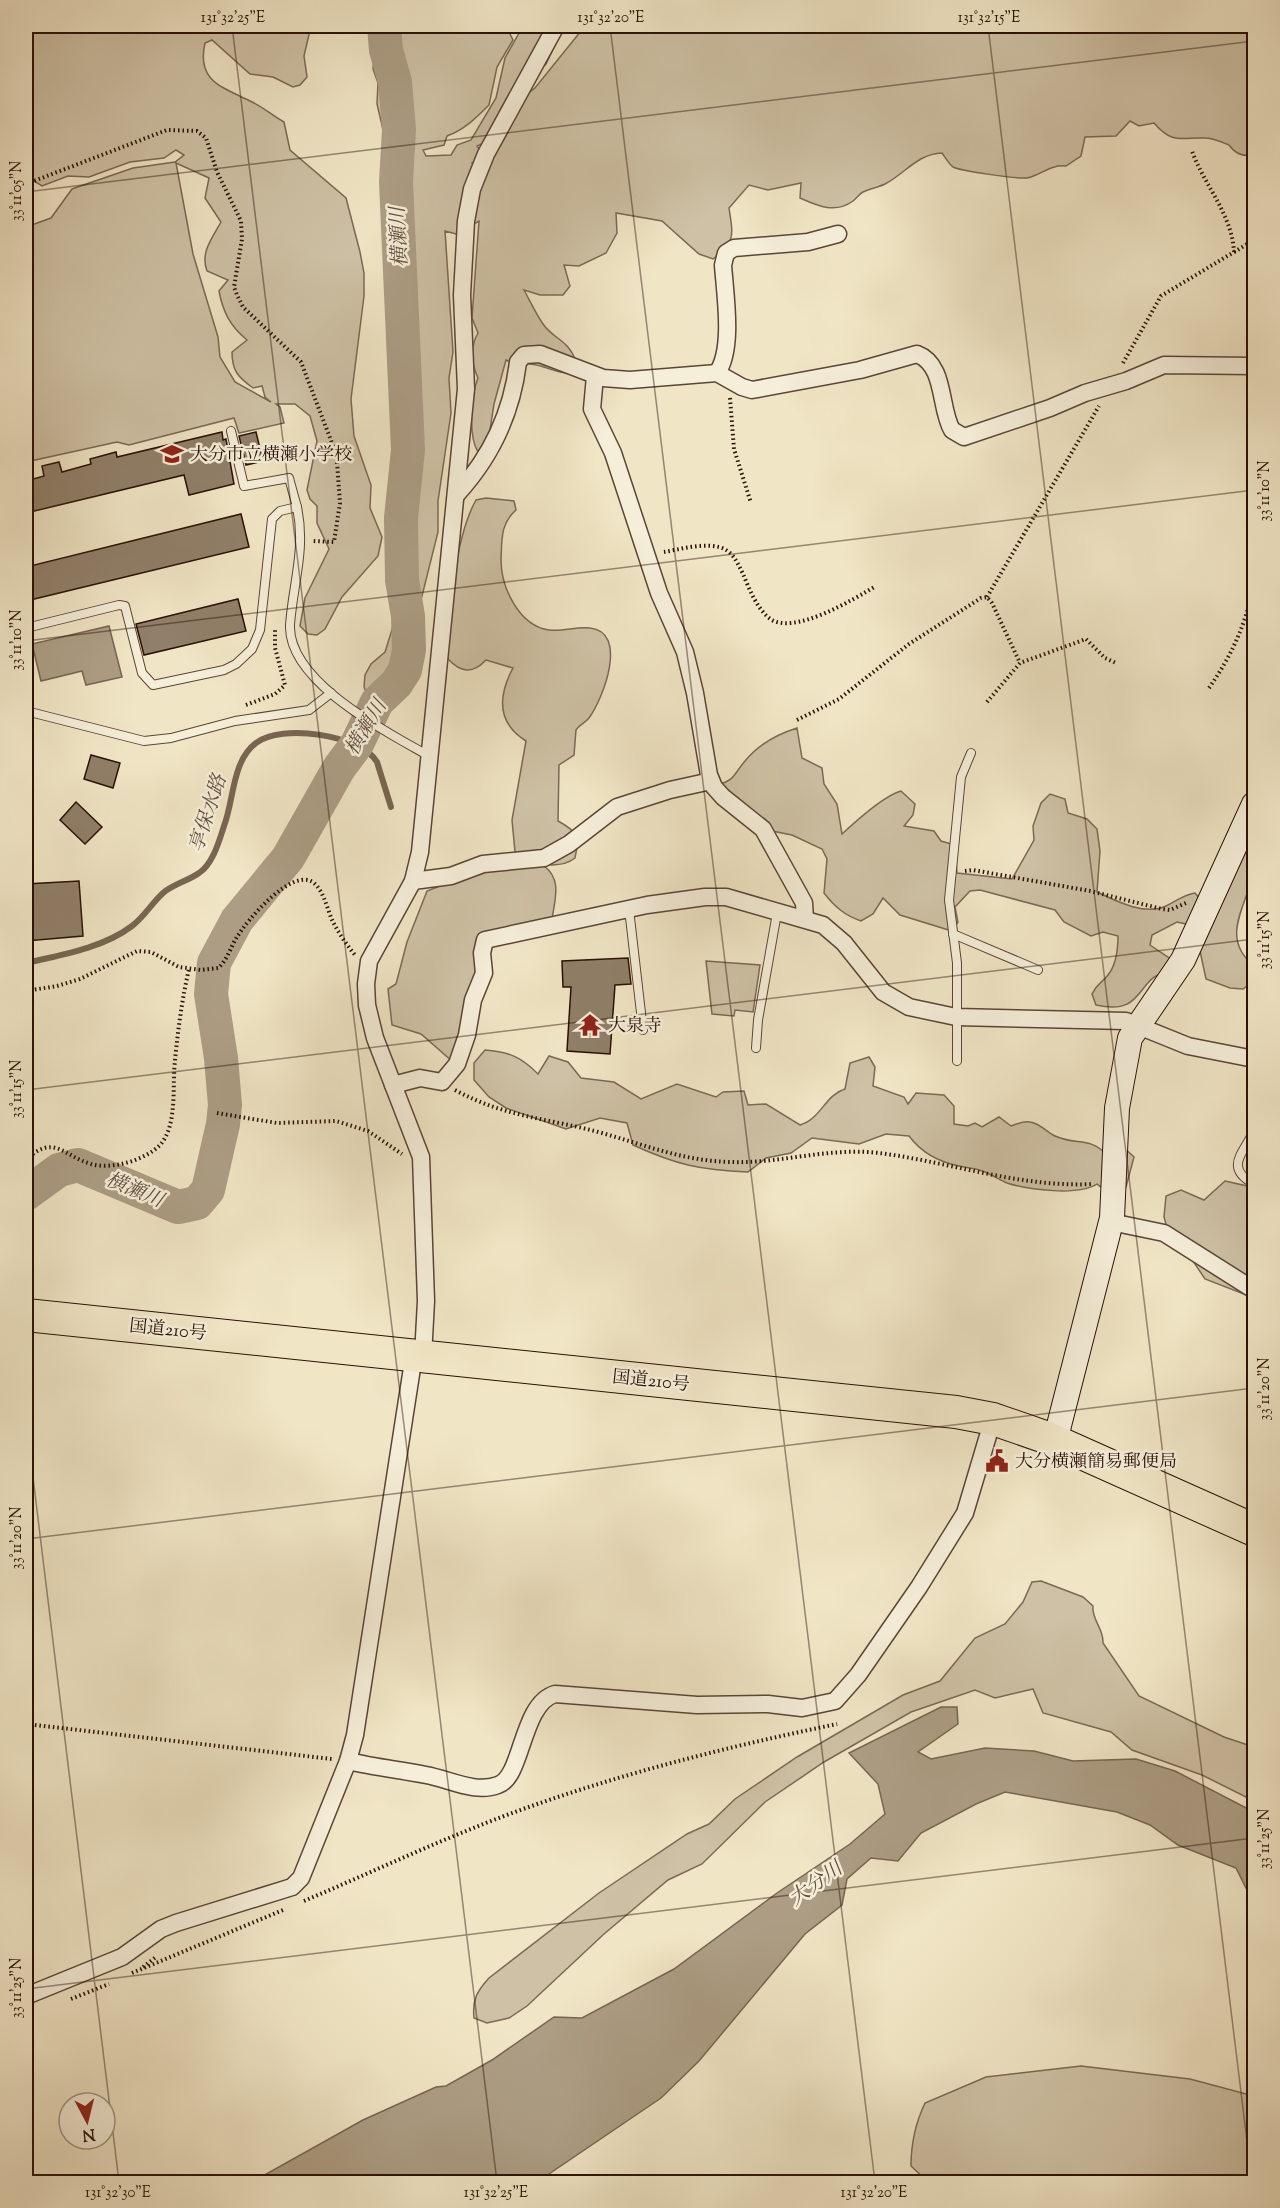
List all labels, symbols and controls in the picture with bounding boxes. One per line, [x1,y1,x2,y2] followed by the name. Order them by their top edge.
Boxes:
[201,8,265,29] text: 131°32'25"E
[578,8,644,29] text: 131°32'20"E
[958,8,1020,29] text: 131°32'15"E
[7,161,28,221] text: 33°11'05"N
[384,204,417,268] water label: 横瀬川
[159,441,185,467] school or university icon: 大分市立横瀬小学校
[190,443,352,469] place label: 大分市立横瀬小学校
[1255,461,1276,521] text: 33°11'10"N
[7,610,28,670] text: 33°11'10"N
[339,693,396,761] water label: 横瀬川
[183,769,236,856] water label: 享保水路
[1255,911,1276,969] text: 33°11'15"N
[577,1012,603,1038] temple icon: 大泉寺
[608,1014,662,1040] place label: 大泉寺
[7,1060,28,1118] text: 33°11'15"N
[101,1166,169,1217] water label: 横瀬川
[128,1314,208,1348] street label: 国道210号
[1255,1358,1276,1420] text: 33°11'20"N
[611,1365,691,1399] street label: 国道210号
[984,1448,1010,1474] public building icon: 大分横瀬簡易郵便局
[1015,1450,1177,1476] place label: 大分横瀬簡易郵便局
[7,1507,28,1569] text: 33°11'20"N
[1255,1809,1276,1869] text: 33°11'25"N
[784,1854,851,1914] water label: 大分川
[7,1958,28,2018] text: 33°11'25"N
[57,2091,117,2151] north arrow
[81,2121,96,2146] text: N
[85,2183,151,2204] text: 131°32'30"E
[464,2183,528,2204] text: 131°32'25"E
[841,2183,907,2204] text: 131°32'20"E

